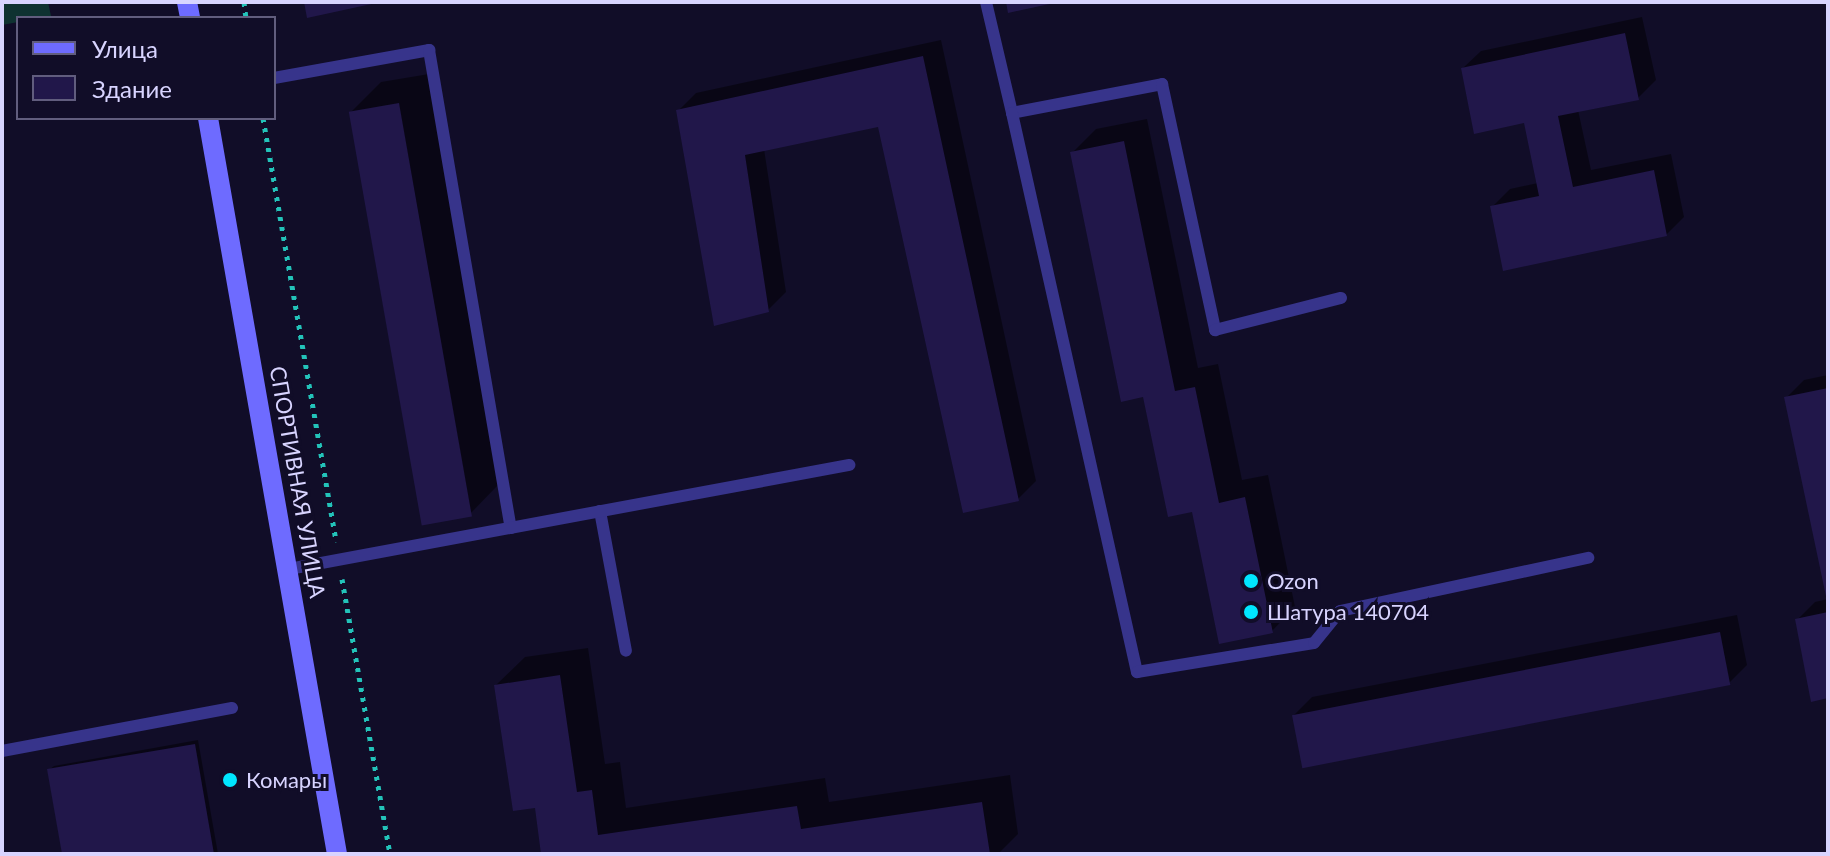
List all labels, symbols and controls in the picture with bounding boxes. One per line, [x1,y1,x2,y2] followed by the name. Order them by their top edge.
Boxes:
[16,16,276,120] legend
[92,34,158,63] text: Улица
[92,74,172,103] text: Здание
[265,364,331,600] street label: СПОРТИВНАЯ УЛИЦА
[1267,568,1319,594] place label: Ozon
[1242,572,1260,590] marker: Ozon
[1267,599,1429,625] place label: Шатура 140704
[1242,603,1260,621] marker: Шатура 140704
[246,767,327,793] place label: Комары
[221,771,239,789] marker: Комары

